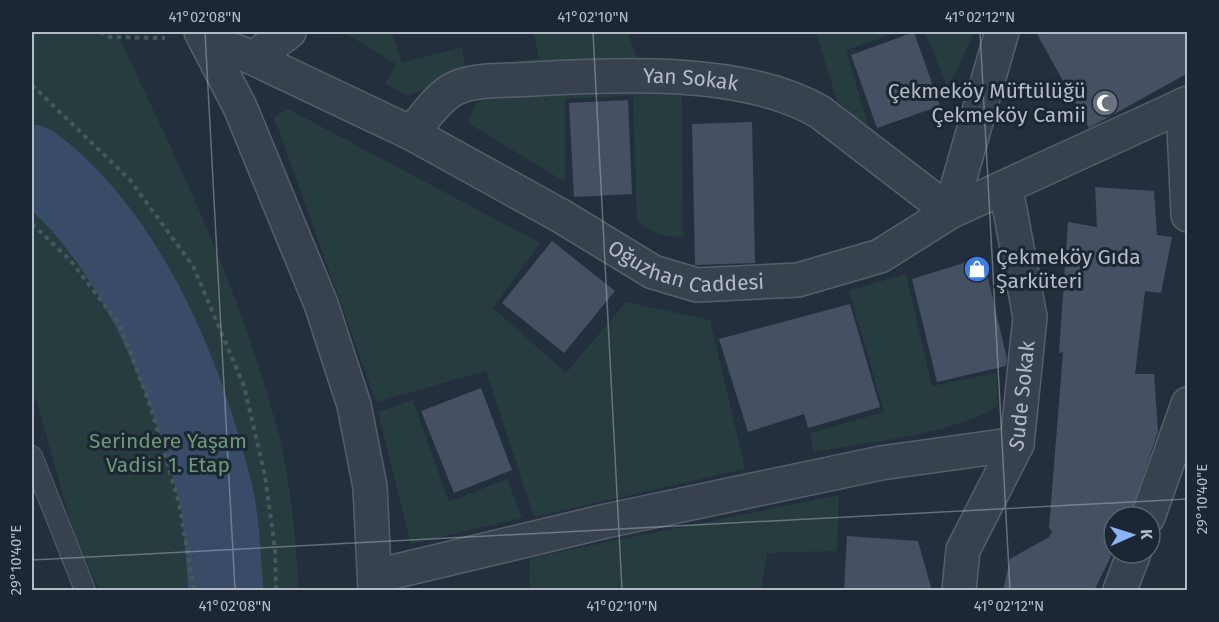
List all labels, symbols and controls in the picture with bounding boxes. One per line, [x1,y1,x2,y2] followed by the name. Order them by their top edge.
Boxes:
[169,8,241,26] text: 41°02'08"N
[557,8,629,26] text: 41°02'10"N
[945,8,1015,26] text: 41°02'12"N
[643,63,741,97] street label: Yan Sokak
[888,78,1086,128] place label: Çekmeköy Müftülüğü Çekmeköy Camii
[1090,88,1120,118] mosque icon: Çekmeköy Müftülüğü Çekmeköy Camii
[603,235,765,299] street label: Oğuzhan Caddesi
[996,244,1141,294] place label: Çekmeköy Gıda Şarküteri
[962,254,992,284] shop icon: Çekmeköy Gıda Şarküteri
[1003,339,1041,455] street label: Sude Sokak
[89,428,247,478] park label: Serindere Yaşam Vadisi 1. Etap
[1193,464,1211,534] text: 29°10'40"E
[1102,505,1162,565] north arrow
[7,525,25,595] text: 29°10'40"E
[1137,529,1156,541] text: K
[199,597,271,615] text: 41°02'08"N
[586,597,658,615] text: 41°02'10"N
[974,597,1044,615] text: 41°02'12"N

